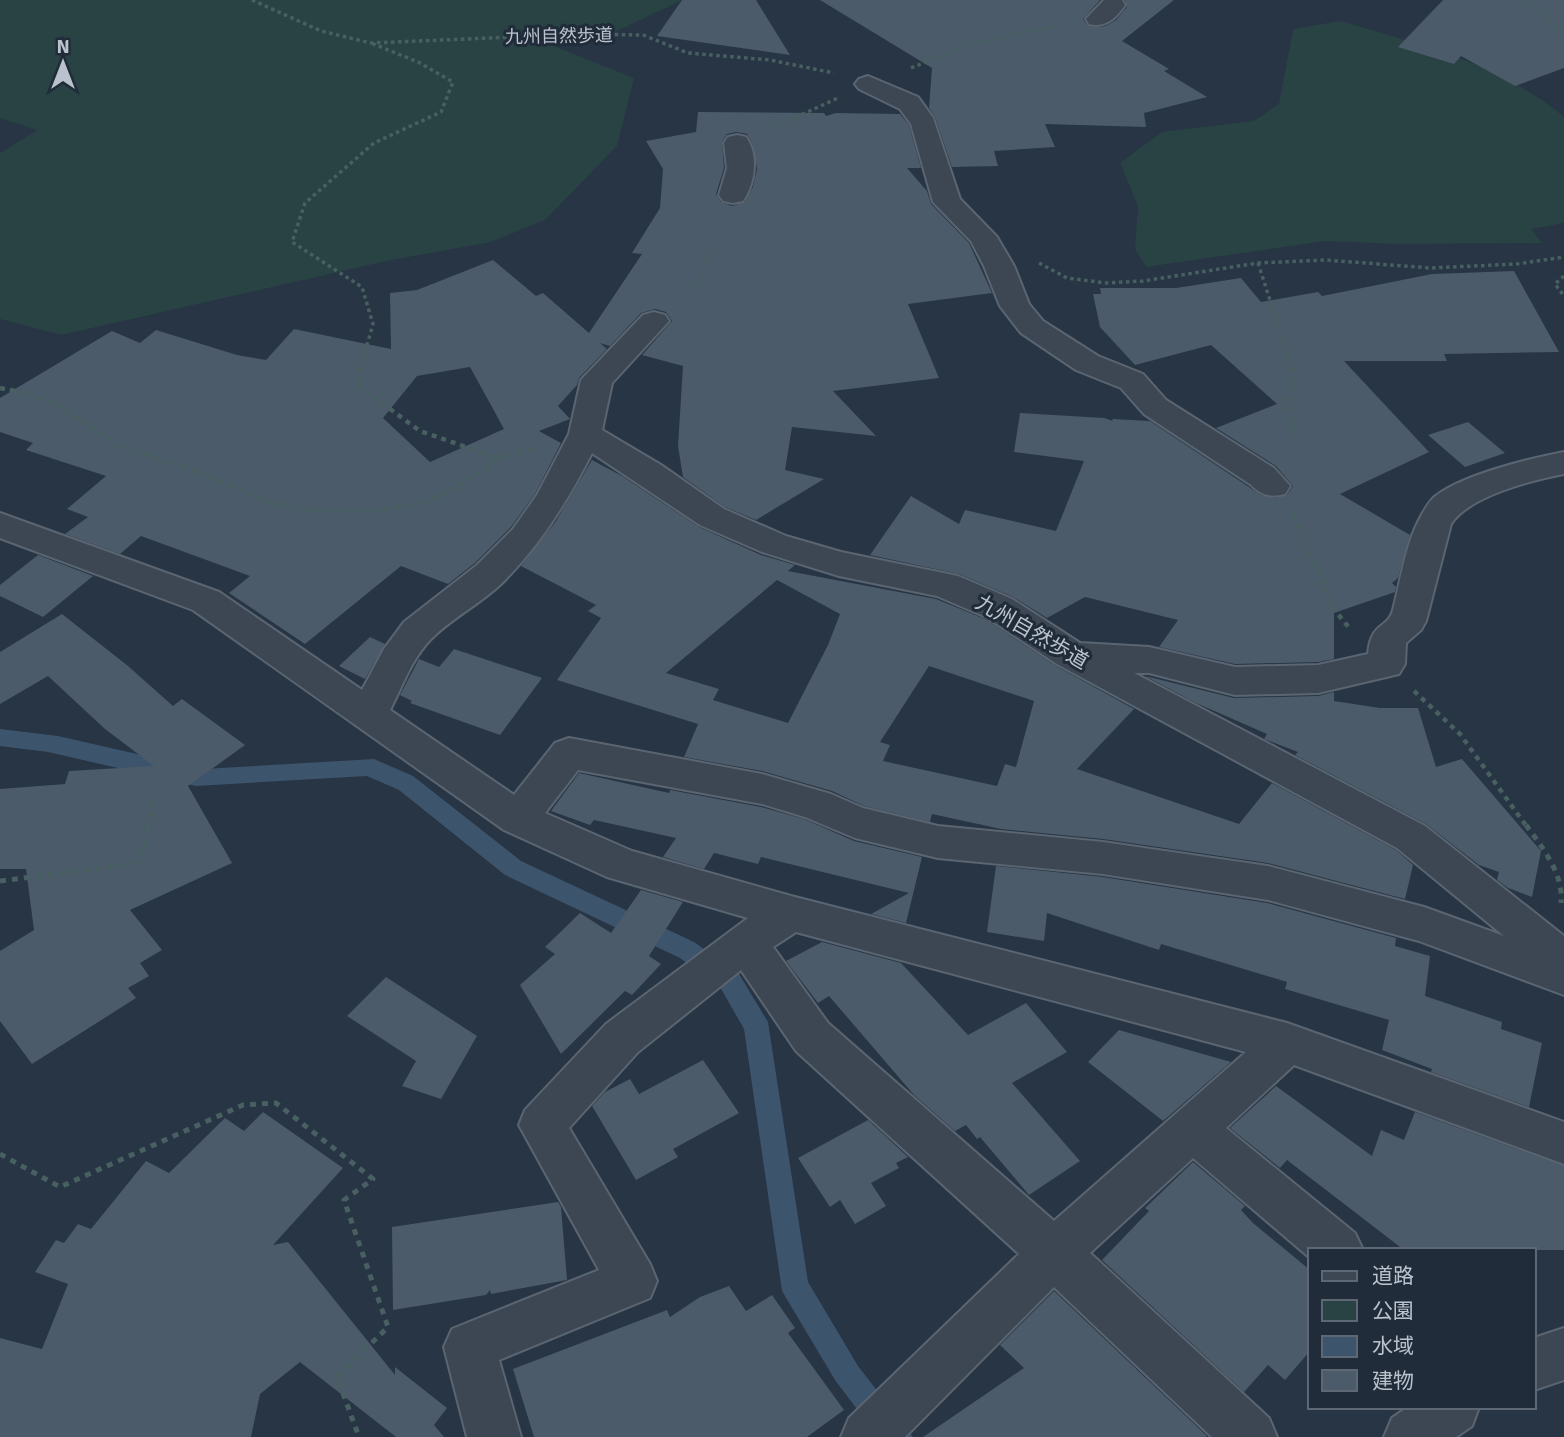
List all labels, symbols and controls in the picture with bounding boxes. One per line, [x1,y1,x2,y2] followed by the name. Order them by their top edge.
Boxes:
[505,24,613,48] street label: 九州自然歩道
[28,28,98,98] north arrow
[56,35,70,59] text: N
[971,589,1093,675] street label: 九州自然歩道
[1308,1248,1536,1409] legend
[1372,1263,1414,1289] text: 道路
[1372,1298,1414,1324] text: 公園
[1372,1333,1414,1359] text: 水域
[1372,1368,1414,1394] text: 建物

